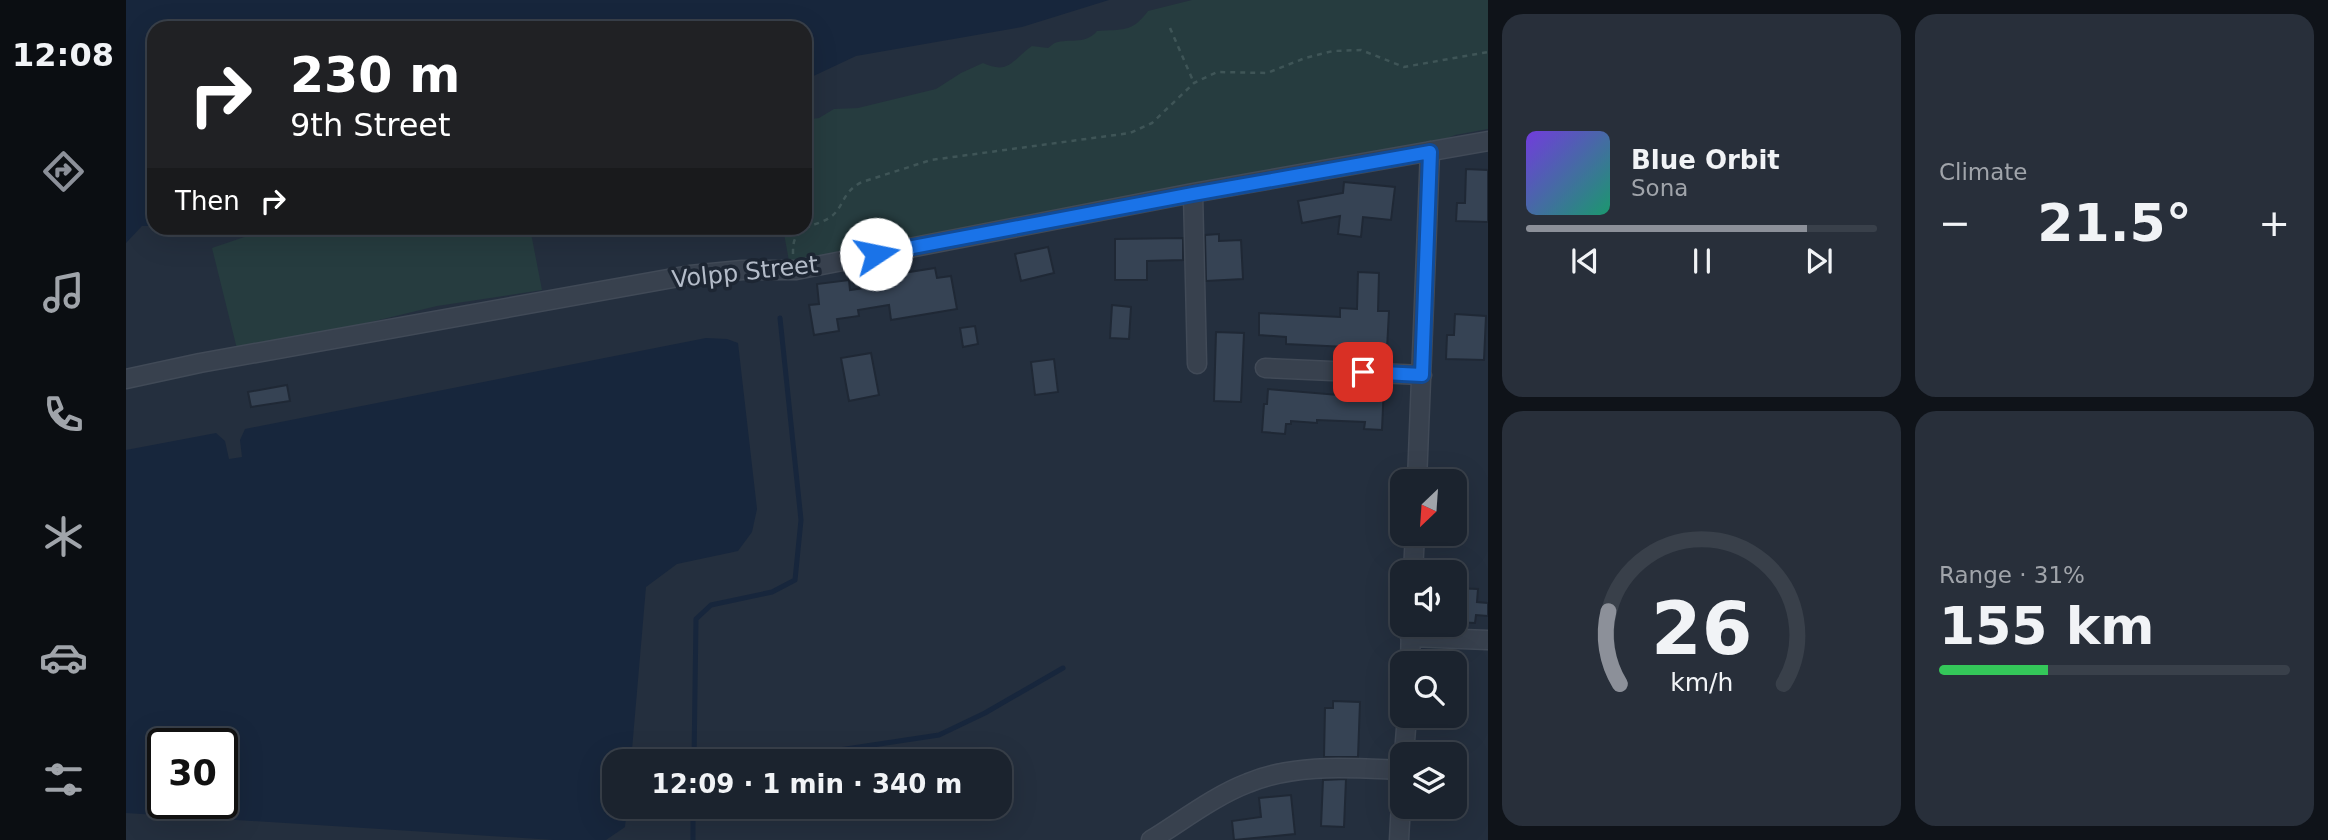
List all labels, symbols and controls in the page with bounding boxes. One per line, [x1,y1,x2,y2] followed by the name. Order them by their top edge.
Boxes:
[12,36,114,74] text: 12:08
[290,47,460,104] text: 230 m
[175,49,266,140] icon: right
[290,106,451,144] text: 9th Street
[1631,145,1780,175] text: Blue Orbit
[39,147,88,196] icon: directions
[1939,159,2028,185] text: Climate
[1631,175,1688,201] text: Sona
[254,182,292,220] icon: right
[175,186,240,216] text: Then
[2037,193,2192,253] text: 21.5°
[1939,201,1971,245] text: −
[2258,201,2290,245] text: +
[839,217,913,291] position arrow
[1566,242,1604,280] icon: previous
[1683,242,1721,280] icon: pause
[1800,242,1838,280] icon: next
[670,250,820,294] street label: Volpp Street
[39,268,88,317] icon: music
[1333,342,1393,402] pin
[1344,353,1382,391] icon: arrive
[39,390,88,439] icon: phone
[1390,469,1466,546] north arrow
[1390,469,1467,819] map controls
[39,512,88,561] icon: climate
[1390,560,1467,637] button: sound
[1939,562,2085,588] text: Range · 31%
[1651,587,1752,672] text: 26
[1939,596,2154,656] text: 155 km
[39,633,88,682] icon: car
[1390,651,1467,728] button: search
[1670,668,1733,697] text: km/h
[147,728,238,819] speed limit sign: 30
[1390,742,1467,819] button: layers
[39,755,88,804] icon: filters
[652,769,962,799] text: 12:09 · 1 min · 340 m

